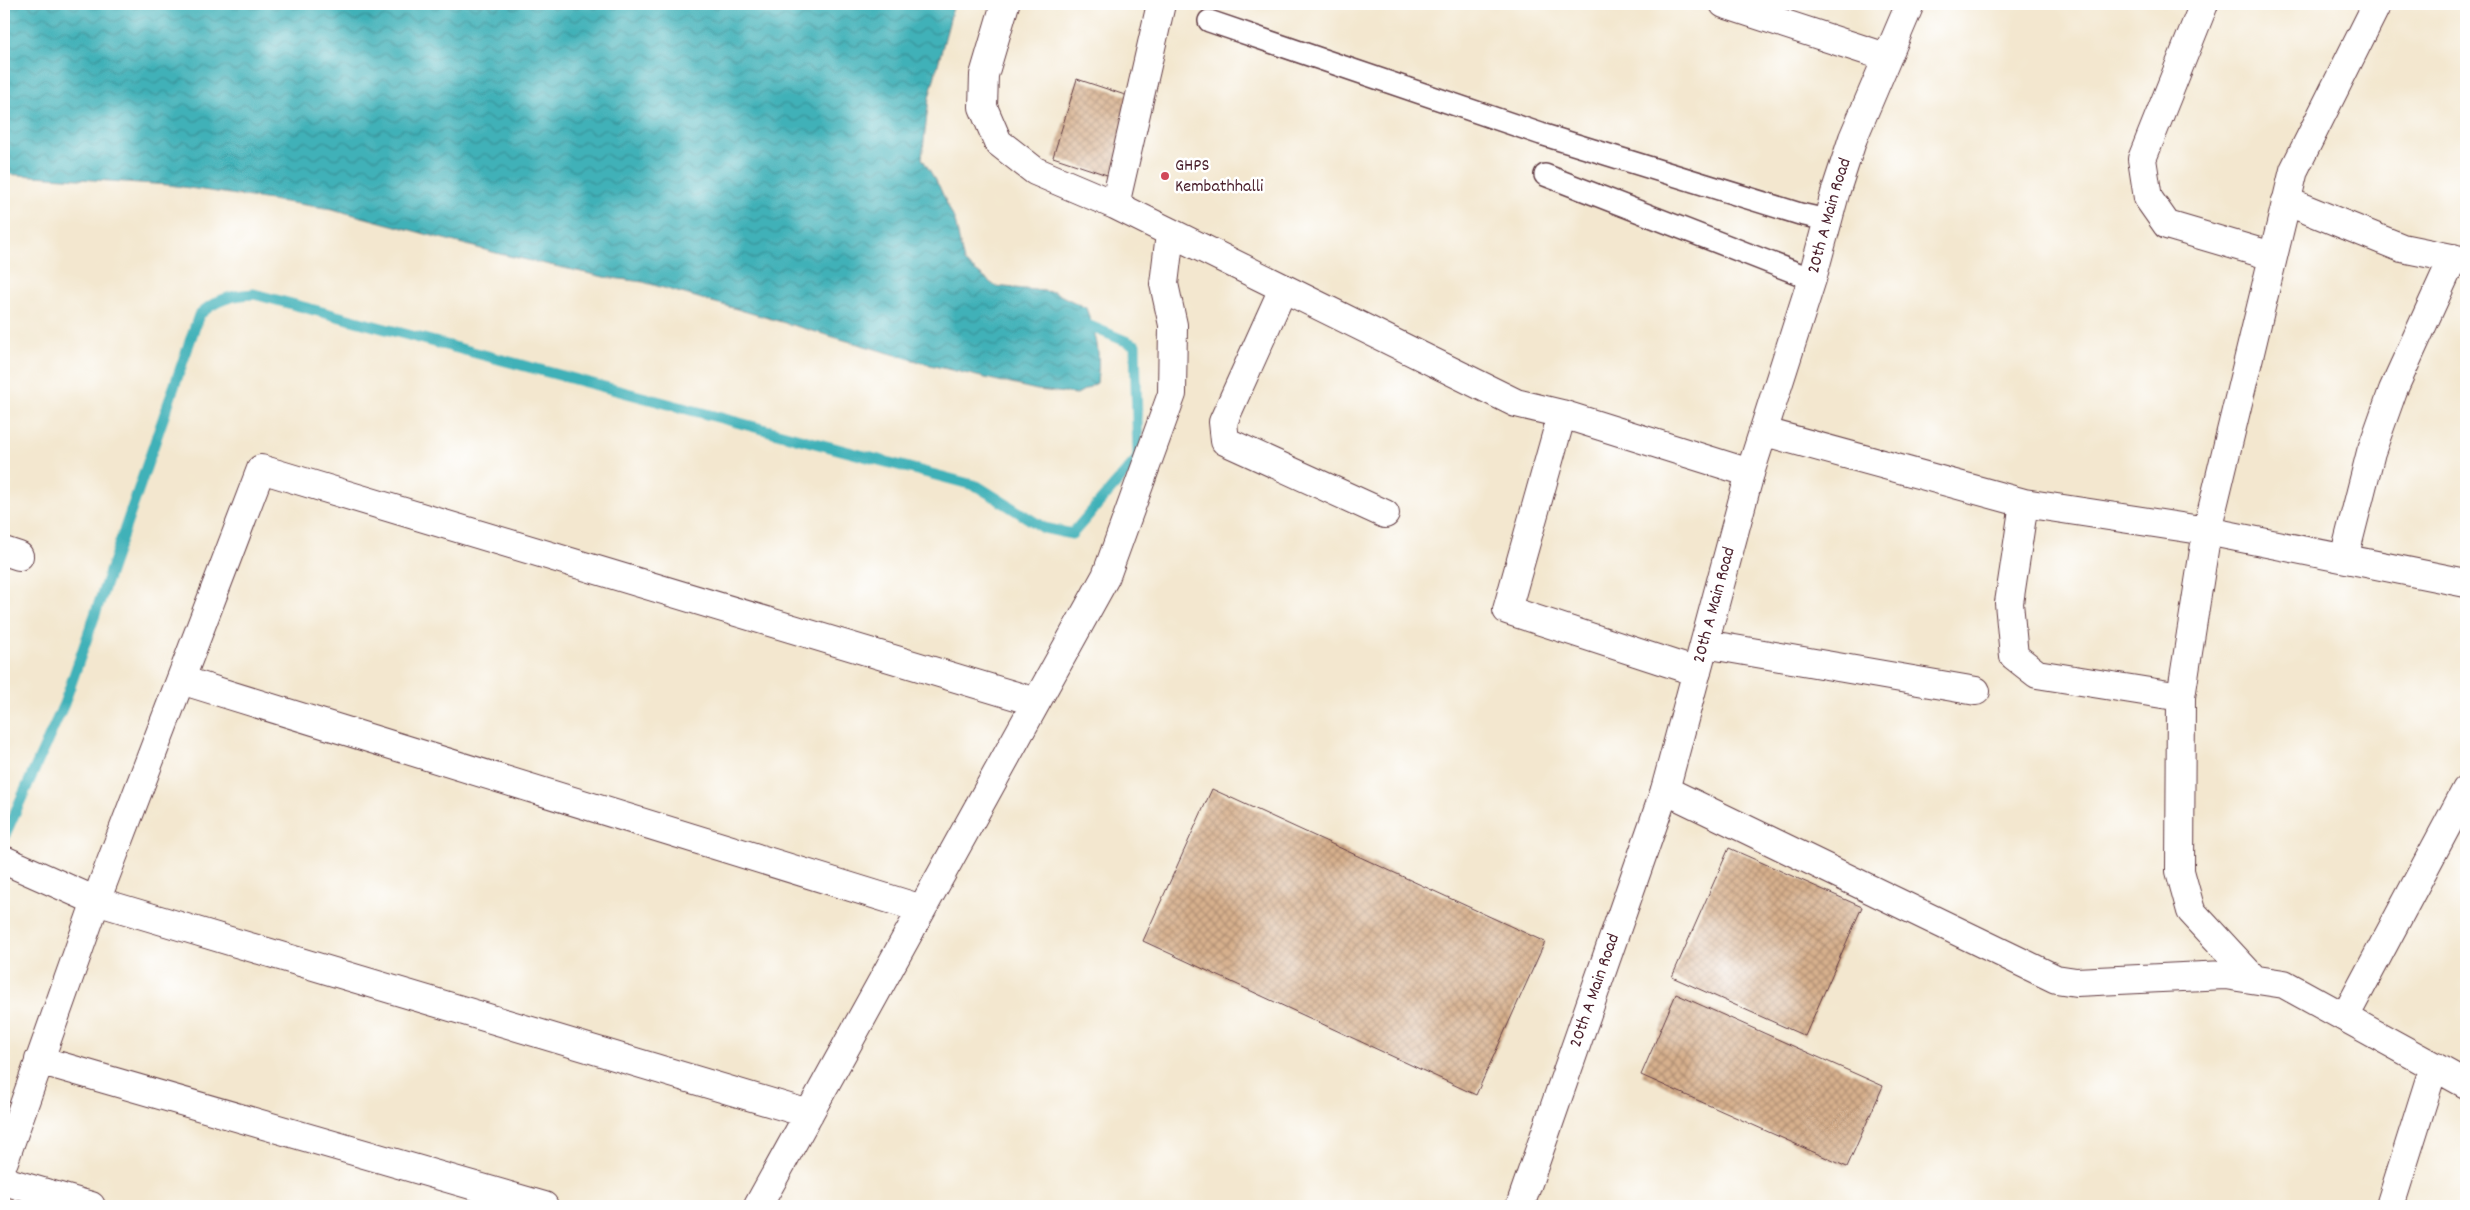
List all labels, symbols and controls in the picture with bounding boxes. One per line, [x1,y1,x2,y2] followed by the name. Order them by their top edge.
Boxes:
[1175,154,1263,200] place label: GHPS Kembathhalli
[1801,155,1858,276] street label: 20th A Main Road
[1159,170,1171,182] marker: GHPS Kembathhalli
[1687,544,1742,666] street label: 20th A Main Road
[1564,930,1626,1051] street label: 20th A Main Road

